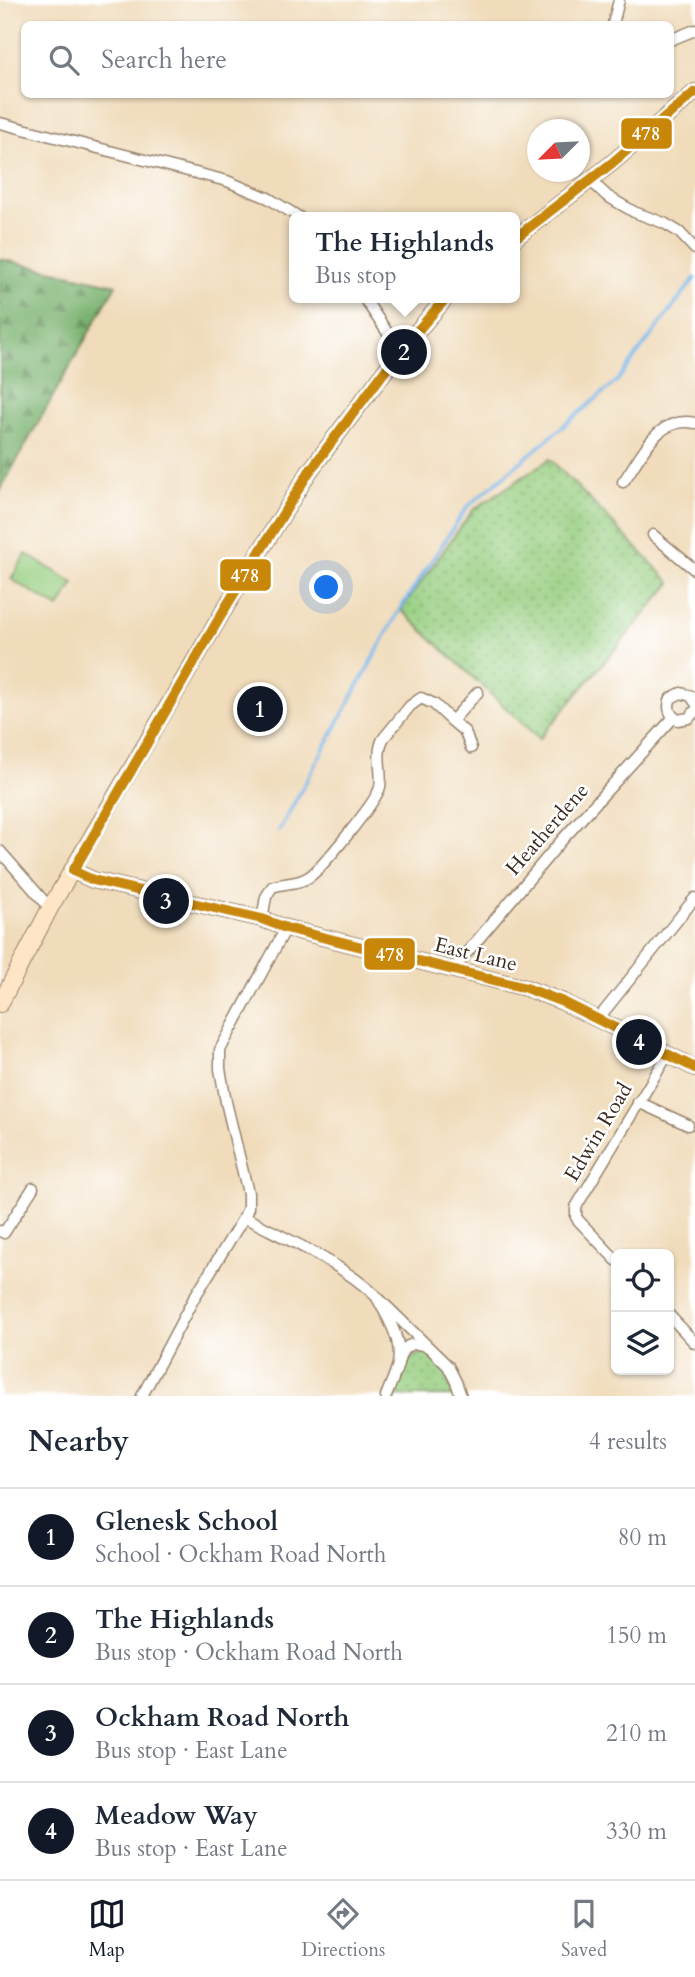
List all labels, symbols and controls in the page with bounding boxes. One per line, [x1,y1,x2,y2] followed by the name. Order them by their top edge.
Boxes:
[21,21,674,98] search box
[45,41,83,79] icon: search
[101,42,227,77] text: Search here
[620,117,673,150] line badge: 478
[527,119,590,182] north arrow
[631,121,661,147] text: 478
[289,212,520,303] popup
[315,225,494,260] text: The Highlands
[315,260,397,291] text: Bus stop
[381,326,427,378] pin: 2
[219,558,272,592] line badge: 478
[230,563,260,589] text: 478
[309,570,343,604] your location
[237,683,283,735] pin: 1
[499,777,596,882] street label: Heatherdene
[143,875,189,927] pin: 3
[431,930,520,979] street label: East Lane
[363,937,416,971] line badge: 478
[375,942,405,968] text: 478
[616,1016,662,1068] pin: 4
[558,1077,639,1187] street label: Edwin Road
[611,1249,674,1375] map controls
[611,1249,674,1312] button: locate
[611,1312,674,1375] button: layers
[28,1421,129,1462] text: Nearby
[589,1426,667,1457] text: 4 results
[95,1504,278,1539] text: Glenesk School
[45,1522,57,1553] text: 1
[618,1522,667,1553] text: 80 m
[95,1539,386,1570] text: School · Ockham Road North
[95,1602,274,1637] text: The Highlands
[45,1620,57,1651] text: 2
[606,1620,667,1651] text: 150 m
[95,1637,403,1668] text: Bus stop · Ockham Road North
[95,1700,349,1735] text: Ockham Road North
[45,1718,57,1749] text: 3
[606,1718,667,1749] text: 210 m
[95,1735,288,1766] text: Bus stop · East Lane
[95,1798,258,1833] text: Meadow Way
[45,1816,57,1847] text: 4
[606,1816,667,1847] text: 330 m
[95,1833,288,1864] text: Bus stop · East Lane
[88,1895,126,1963] tab: Map
[302,1895,385,1963] tab: Directions
[561,1895,607,1963] tab: Saved

